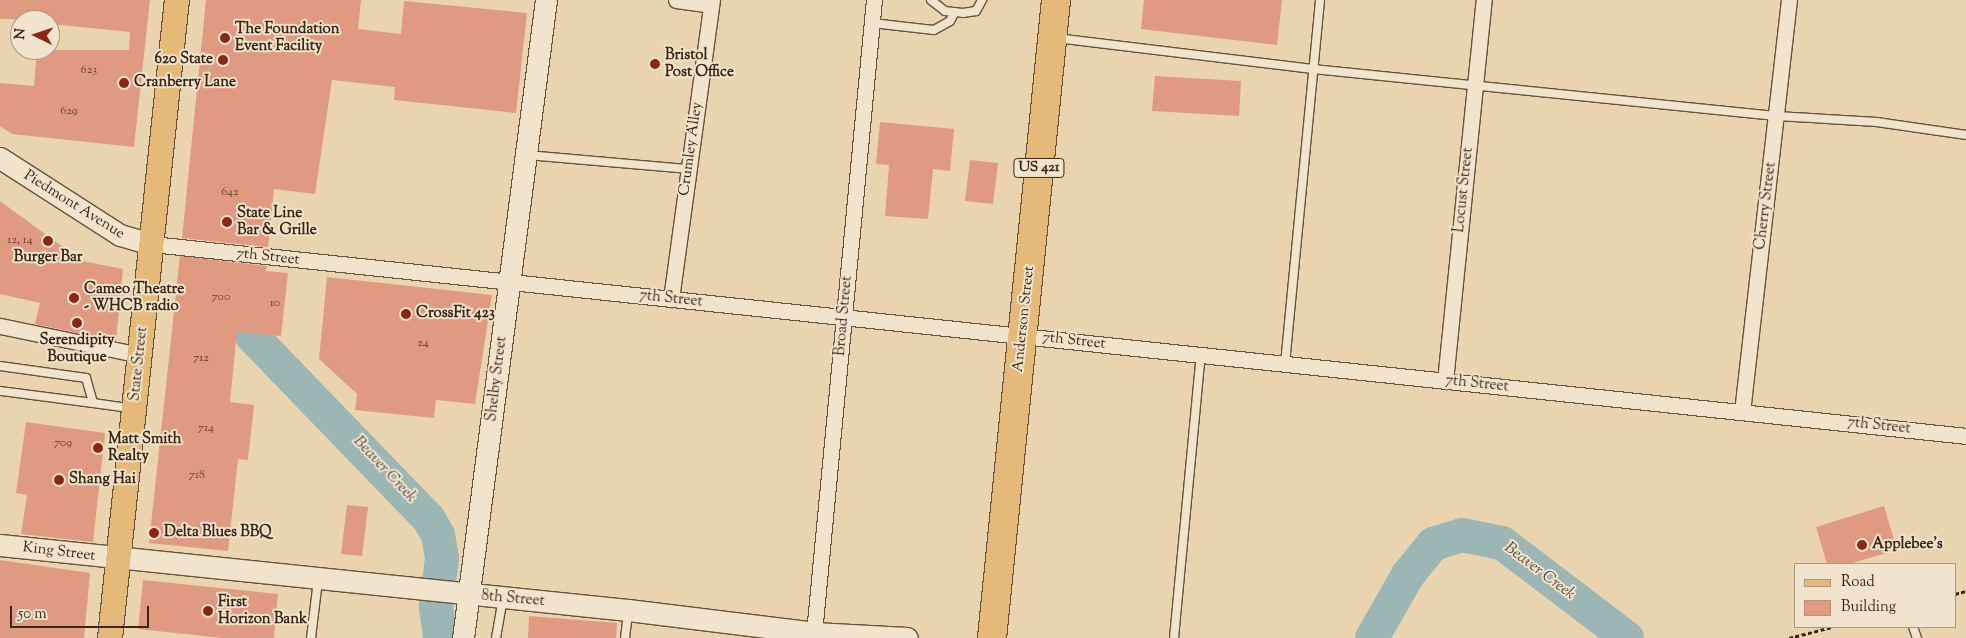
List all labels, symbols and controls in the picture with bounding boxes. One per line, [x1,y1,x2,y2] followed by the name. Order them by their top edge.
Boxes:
[10,10,60,60] north arrow
[235,20,340,55] place label: The Foundation Event Facility
[11,28,31,40] text: N
[219,32,231,44] marker: The Foundation Event Facility
[665,46,734,81] place label: Bristol Post Office
[155,51,213,69] place label: 620 State
[217,54,229,66] marker: 620 State
[649,58,661,70] marker: Bristol Post Office
[81,64,97,78] house number: 623
[134,74,236,92] place label: Cranberry Lane
[118,77,130,89] marker: Cranberry Lane
[676,101,706,197] street label: Crumley Alley
[60,105,78,119] house number: 629
[1451,146,1477,234] street label: Locust Street
[1013,156,1065,180] road number: US 421
[1752,161,1780,251] street label: Cherry Street
[20,167,128,243] street label: Piedmont Avenue
[221,186,239,200] house number: 642
[237,204,317,239] place label: State Line Bar & Grille
[221,216,233,228] marker: State Line Bar & Grille
[7,234,33,248] house number: 12, 14
[42,235,54,247] marker: Burger Bar
[236,245,300,269] street label: 7th Street
[14,249,82,267] place label: Burger Bar
[1009,265,1039,373] street label: Anderson Street
[832,275,856,357] street label: Broad Street
[84,280,184,315] place label: Cameo Theatre - WHCB radio
[639,287,703,311] street label: 7th Street
[212,291,230,305] house number: 700
[68,292,80,304] marker: Cameo Theatre - WHCB radio
[270,297,280,311] house number: 10
[416,305,495,323] place label: CrossFit 423
[400,308,412,320] marker: CrossFit 423
[71,317,83,329] marker: Serendipity Boutique
[126,326,152,402] street label: State Street
[1042,329,1106,353] street label: 7th Street
[39,331,115,366] place label: Serendipity Boutique
[483,335,511,423] street label: Shelby Street
[417,337,429,351] house number: 24
[193,352,209,366] house number: 712
[1445,372,1509,396] street label: 7th Street
[1847,414,1911,438] street label: 7th Street
[198,422,214,436] house number: 714
[108,430,181,465] place label: Matt Smith Realty
[348,433,420,507] water label: Beaver Creek
[54,437,72,451] house number: 709
[92,442,104,454] marker: Matt Smith Realty
[189,469,205,483] house number: 718
[69,471,136,489] place label: Shang Hai
[53,474,65,486] marker: Shang Hai
[164,524,272,542] place label: Delta Blues BBQ
[148,527,160,539] marker: Delta Blues BBQ
[1872,536,1943,554] place label: Applebee's
[22,539,96,565] street label: King Street
[1500,539,1578,605] water label: Beaver Creek
[1856,539,1868,551] marker: Applebee's
[1794,563,1956,628] legend
[1841,572,1875,593] text: Road
[481,587,545,611] street label: 8th Street
[218,593,307,628] place label: First Horizon Bank
[12,596,151,628] scale bar
[1841,597,1896,618] text: Building
[18,604,47,625] text: 50 m
[202,605,214,617] marker: First Horizon Bank

